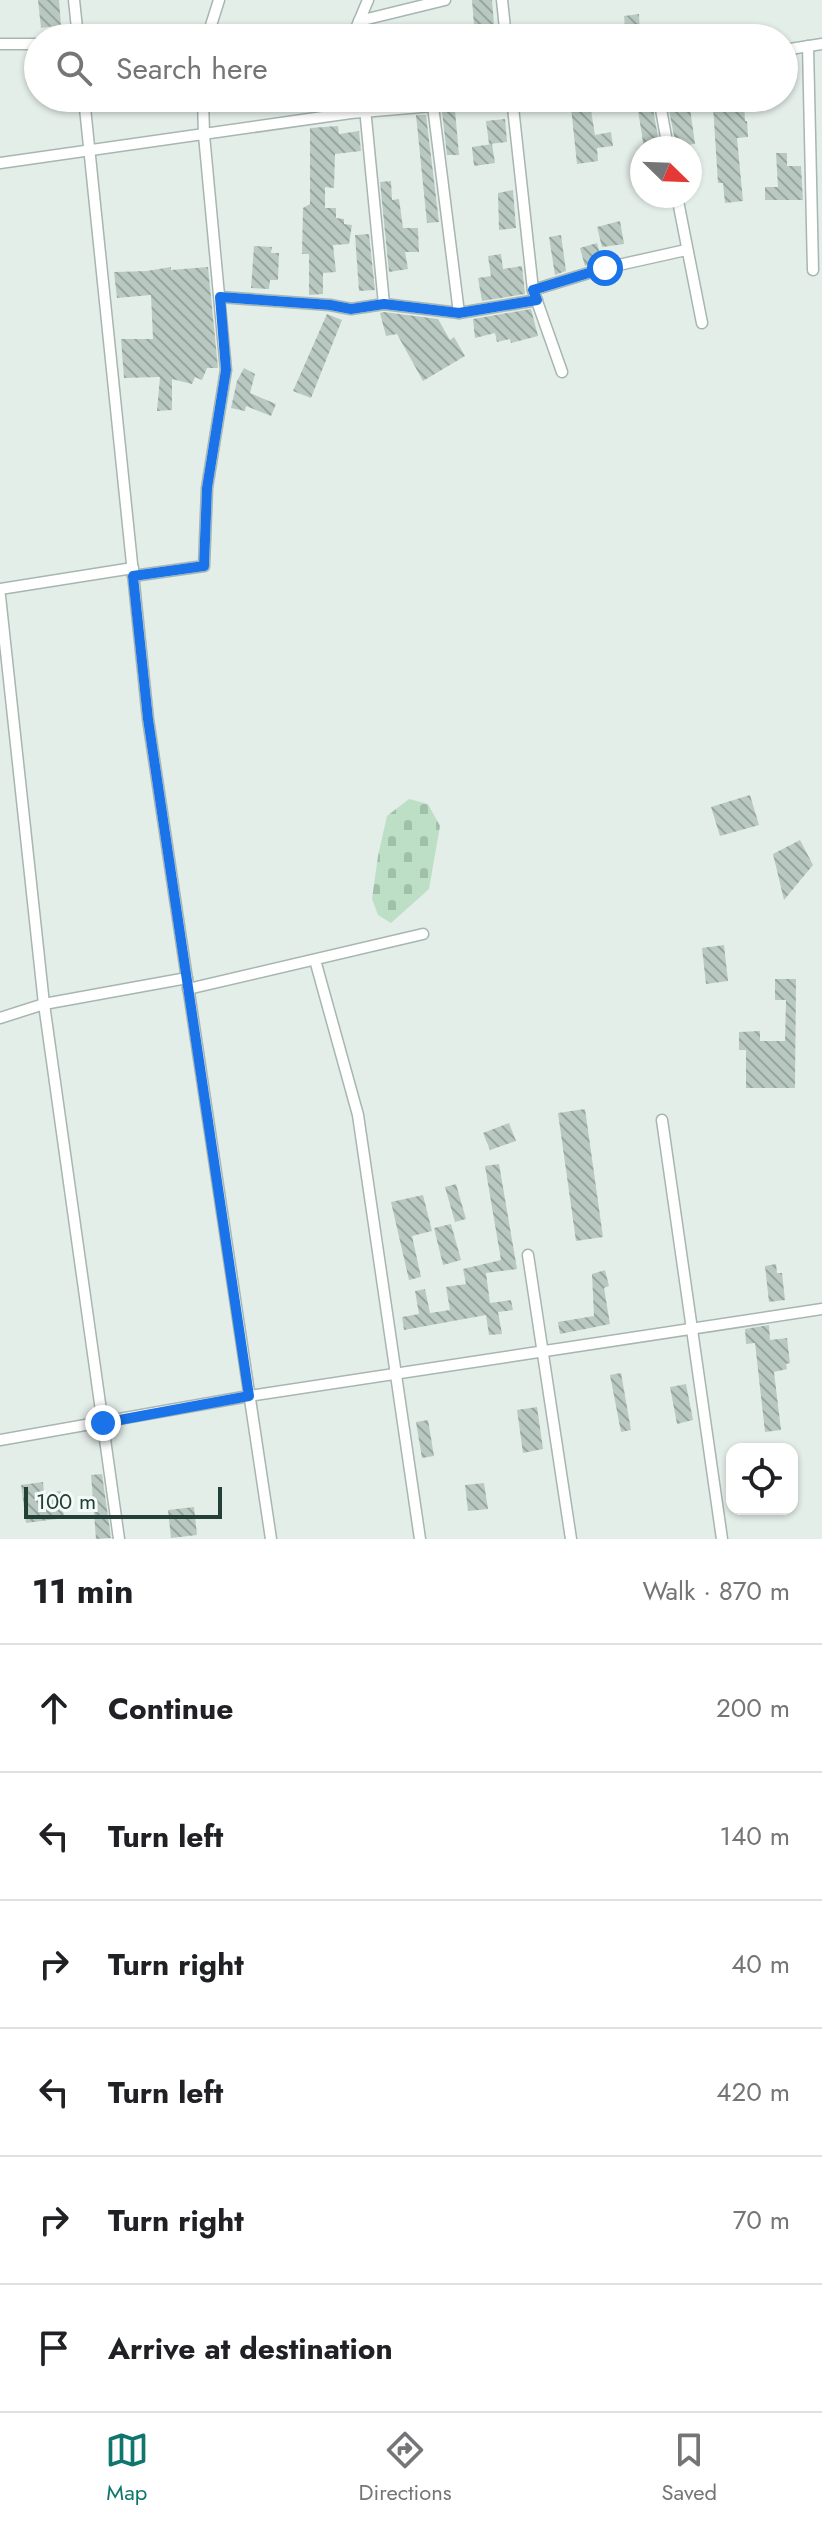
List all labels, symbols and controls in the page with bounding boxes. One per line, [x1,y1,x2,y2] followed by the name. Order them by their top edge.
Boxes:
[24,24,798,112] search box
[52,46,96,90] icon: search
[116,47,268,90] text: Search here
[630,136,702,208] north arrow
[587,250,623,286] route start
[85,1405,121,1441] route end
[726,1443,798,1515] map controls
[726,1443,798,1515] button: locate
[24,1483,222,1519] scale bar
[36,1485,96,1517] text: 100 m
[32,1567,134,1616] text: 11 min
[642,1572,790,1610] text: Walk · 870 m
[32,1686,76,1730] icon: ahead
[108,1687,234,1730] text: Continue
[716,1689,790,1727] text: 200 m
[32,1814,76,1858] icon: left
[108,1815,223,1858] text: Turn left
[719,1817,790,1855] text: 140 m
[32,1942,76,1986] icon: right
[108,1943,244,1986] text: Turn right
[731,1945,790,1983] text: 40 m
[32,2070,76,2114] icon: left
[108,2071,223,2114] text: Turn left
[716,2073,790,2111] text: 420 m
[32,2198,76,2242] icon: right
[108,2199,244,2242] text: Turn right
[733,2201,790,2239] text: 70 m
[32,2326,76,2370] icon: arrive
[108,2327,393,2370] text: Arrive at destination
[105,2428,149,2508] tab: Map
[359,2428,452,2508] tab: Directions
[661,2428,717,2508] tab: Saved

